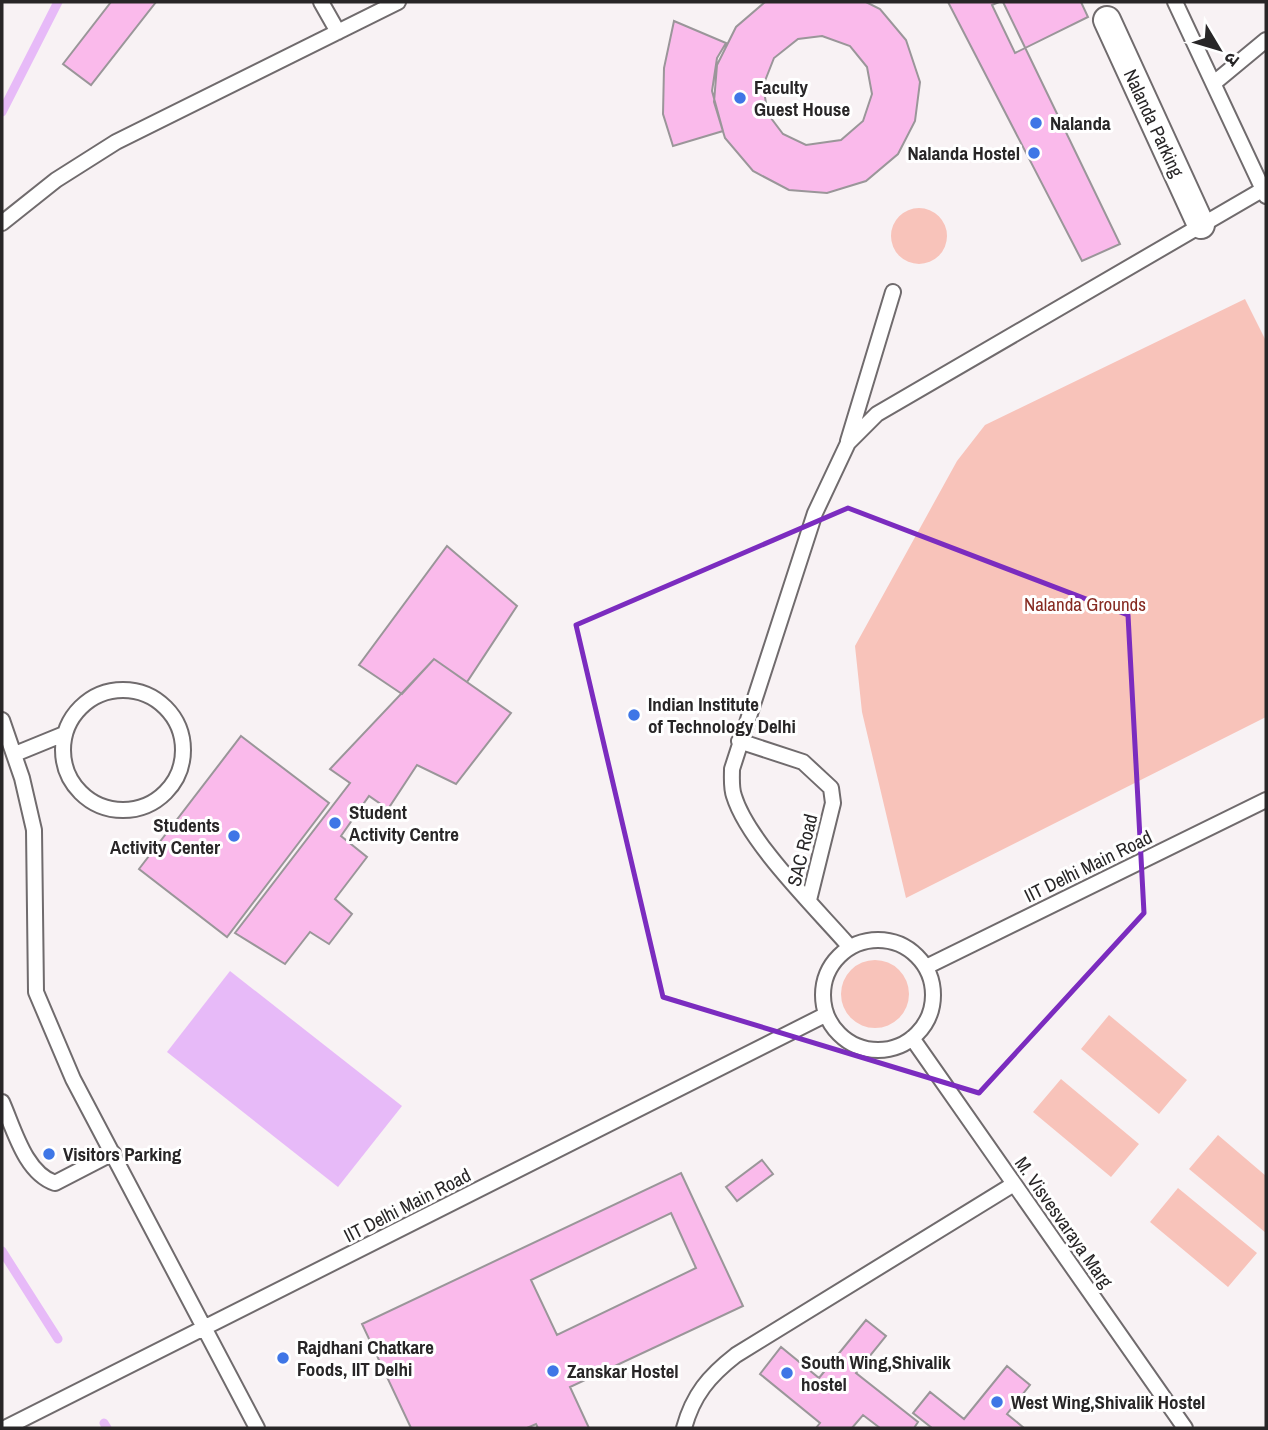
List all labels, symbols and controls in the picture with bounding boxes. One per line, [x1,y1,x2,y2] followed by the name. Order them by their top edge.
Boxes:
[1184,14,1254,84] north arrow
[1218,47,1246,73] text: उ
[1118,65,1190,181] street label: Nalanda Parking
[754,74,850,122] place label: Faculty Guest House
[732,90,748,106] marker: Faculty Guest House
[1050,110,1111,136] place label: Nalanda
[1028,115,1044,131] marker: Nalanda
[907,140,1020,166] place label: Nalanda Hostel
[1026,145,1042,161] marker: Nalanda Hostel
[1024,591,1146,617] park label: Nalanda Grounds
[648,691,796,739] place label: Indian Institute of Technology Delhi
[626,707,642,723] marker: Indian Institute of Technology Delhi
[349,799,459,847] place label: Student Activity Centre
[780,811,824,889] street label: SAC Road
[110,812,220,860] place label: Students Activity Center
[327,815,343,831] marker: Student Activity Centre
[1020,824,1156,908] street label: IIT Delhi Main Road
[226,828,242,844] marker: Students Activity Center
[63,1141,182,1167] place label: Visitors Parking
[41,1146,57,1162] marker: Visitors Parking
[1009,1151,1119,1293] street label: M. Visvesvaraya Marg
[339,1162,475,1248] street label: IIT Delhi Main Road
[297,1334,434,1382] place label: Rajdhani Chatkare Foods, IIT Delhi
[801,1349,951,1397] place label: South Wing,Shivalik hostel
[275,1350,291,1366] marker: Rajdhani Chatkare Foods, IIT Delhi
[567,1358,679,1384] place label: Zanskar Hostel
[545,1363,561,1379] marker: Zanskar Hostel
[779,1365,795,1381] marker: South Wing,Shivalik hostel
[1011,1389,1205,1415] place label: West Wing,Shivalik Hostel
[989,1394,1005,1410] marker: West Wing,Shivalik Hostel

